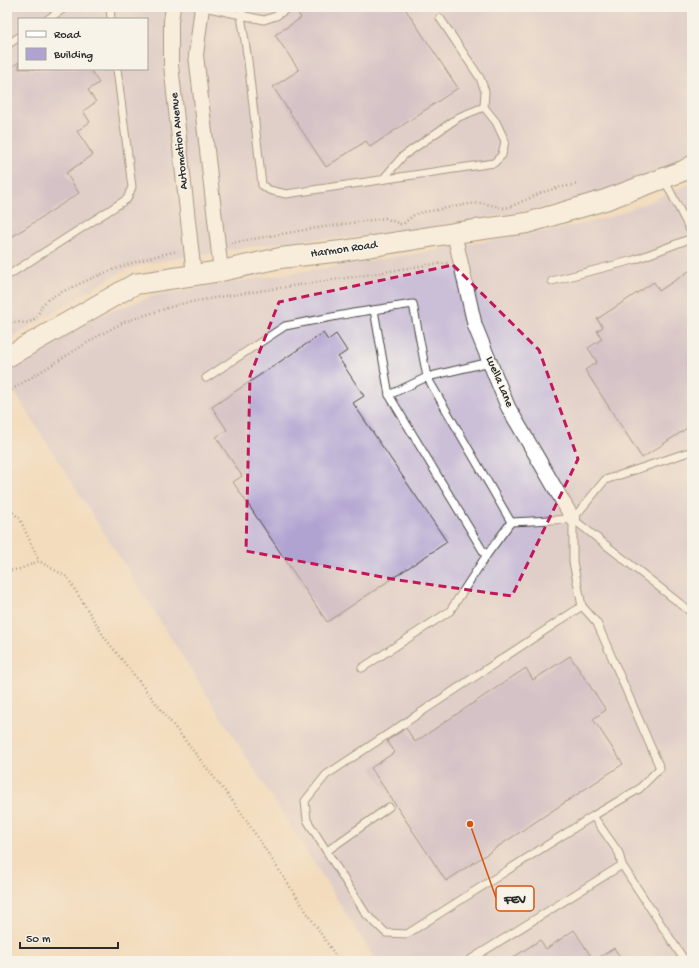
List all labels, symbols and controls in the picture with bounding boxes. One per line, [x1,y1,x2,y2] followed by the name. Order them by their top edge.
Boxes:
[18,18,148,70] legend
[54,29,81,43] text: Road
[53,49,93,63] text: Building
[168,91,192,190] street label: Automation Avenue
[310,238,379,262] street label: Harmon Road
[482,354,516,410] street label: Luella Lane
[496,886,534,911] callout: FEV
[503,893,526,908] text: FEV
[20,924,118,950] scale bar
[26,933,51,947] text: 50 m

